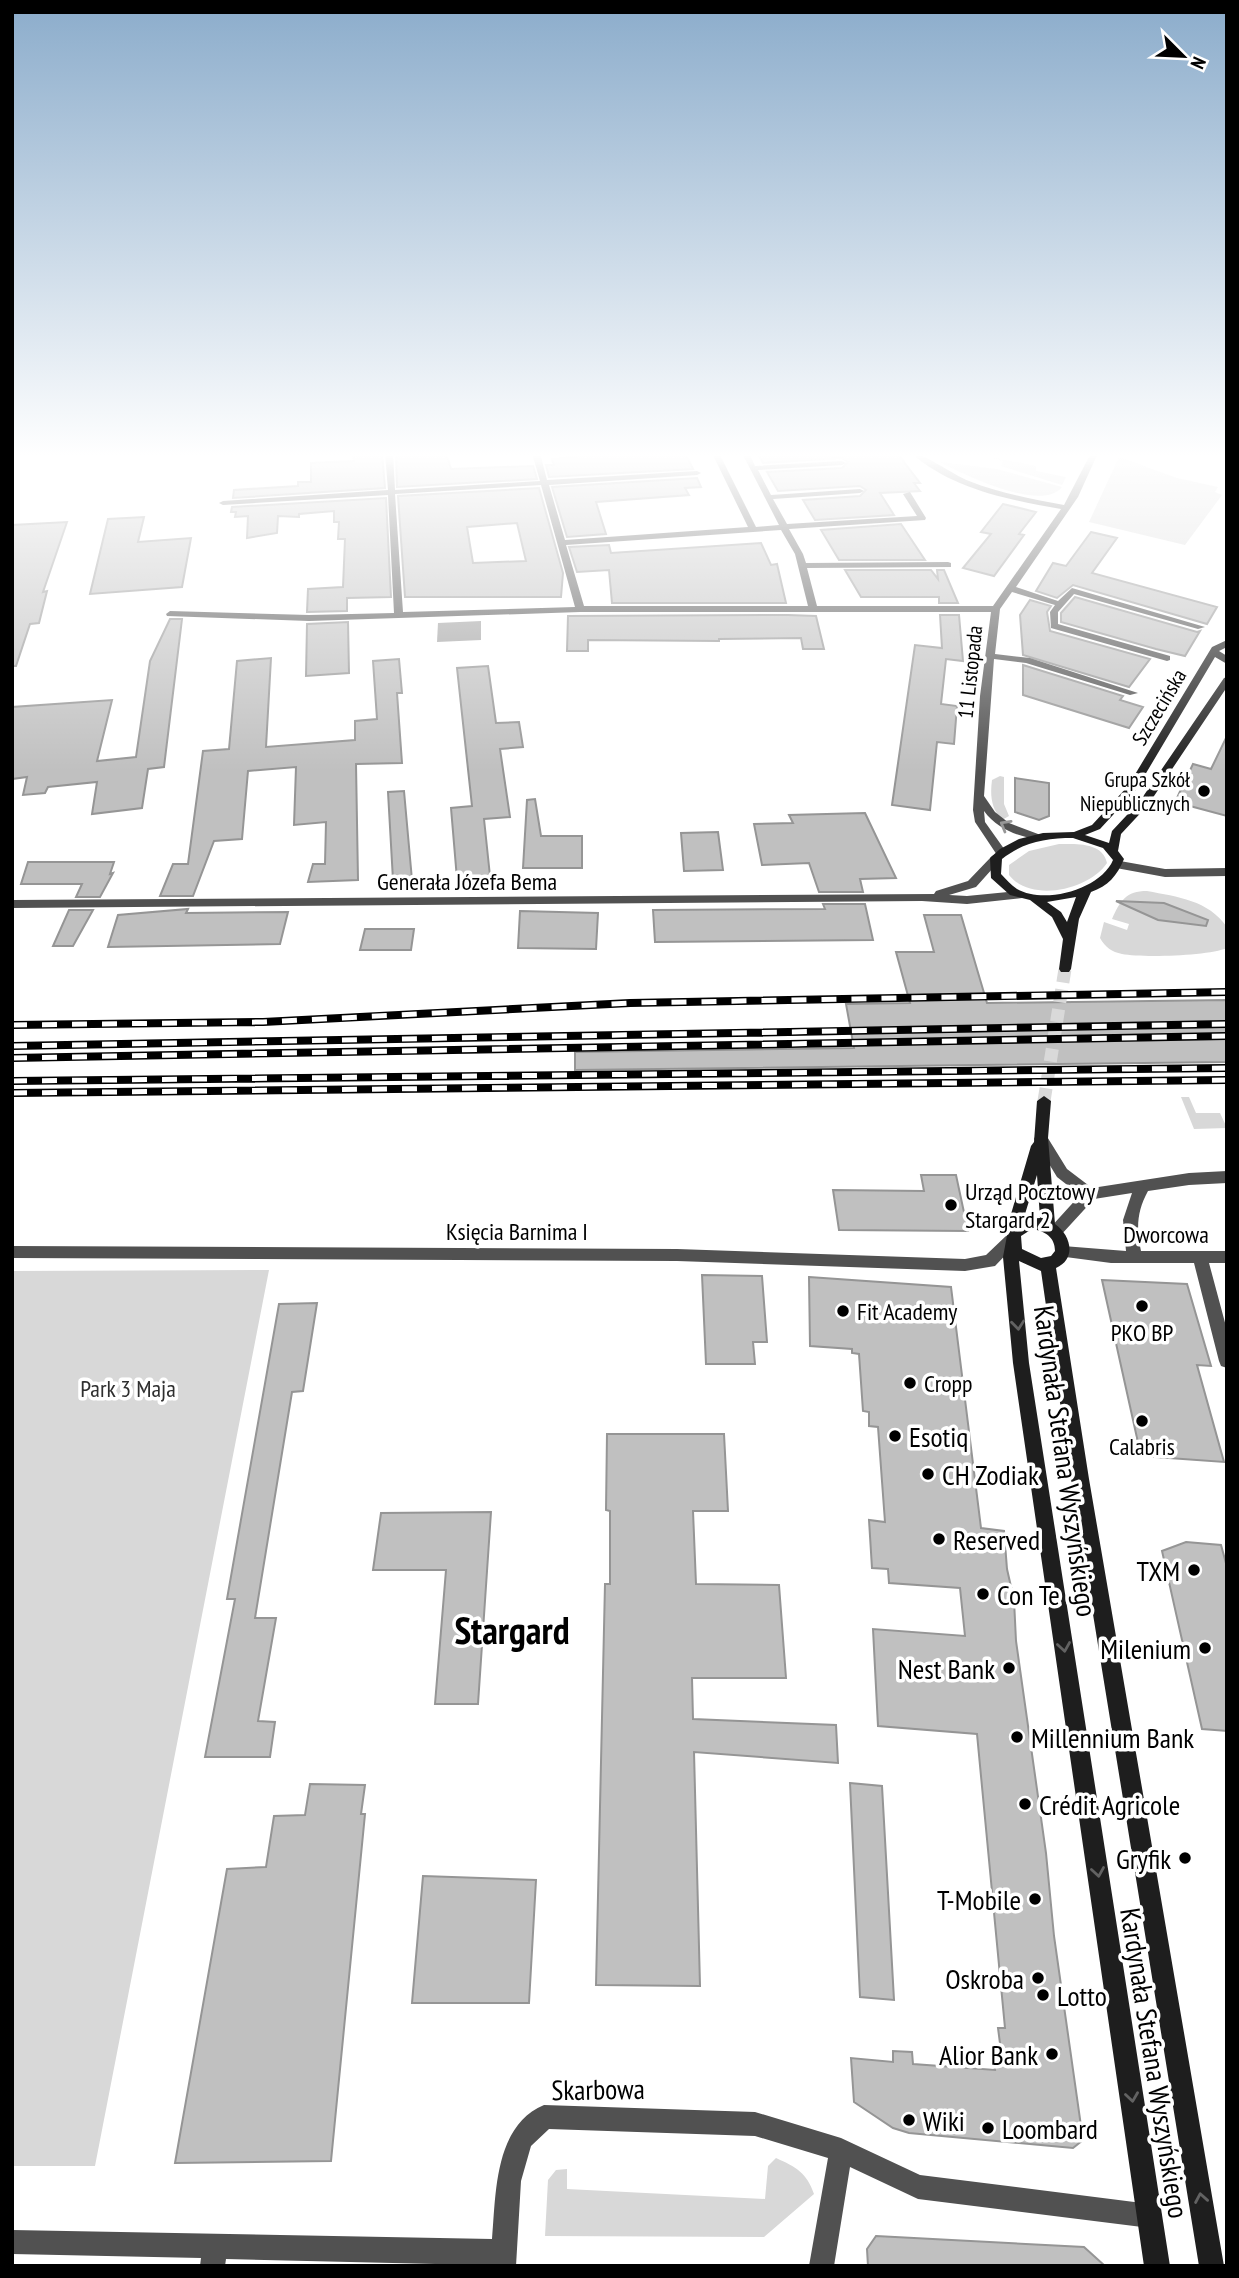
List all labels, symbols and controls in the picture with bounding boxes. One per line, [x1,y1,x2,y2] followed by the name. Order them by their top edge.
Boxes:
[1148,21,1218,91] north arrow
[1185,53,1212,72] text: N
[952,624,988,720] street label: 11 Listopada
[1126,664,1192,750] street label: Szczecińska
[1080,766,1190,817] place label: Grupa Szkół Niepublicznych
[1196,783,1212,799] marker: Grupa Szkół Niepublicznych
[999,820,1012,833] one-way arrow
[377,866,557,897] street label: Generała Józefa Bema
[965,1176,1095,1235] place label: Urząd Pocztowy Stargard 2
[943,1197,959,1213] marker: Urząd Pocztowy Stargard 2
[446,1216,588,1247] street label: Księcia Barnima I
[1123,1219,1209,1250] street label: Dworcowa
[857,1296,957,1327] place label: Fit Academy
[1134,1298,1150,1314] marker: PKO BP
[835,1303,851,1319] marker: Fit Academy
[1026,1303,1106,1619] street label: Kardynała Stefana Wyszyńskiego
[1111,1317,1173,1348] place label: PKO BP
[1010,1320,1025,1331] one-way arrow
[924,1368,973,1399] place label: Cropp
[80,1373,176,1404] park label: Park 3 Maja
[902,1375,918,1391] marker: Cropp
[1134,1413,1150,1429] marker: Calabris
[909,1418,968,1455] place label: Esotiq
[887,1428,903,1444] marker: Esotiq
[1109,1431,1175,1462] place label: Calabris
[942,1456,1039,1493] place label: CH Zodiak
[920,1466,936,1482] marker: CH Zodiak
[953,1521,1040,1558] place label: Reserved
[931,1531,947,1547] marker: Reserved
[1136,1552,1180,1589] place label: TXM
[1186,1562,1202,1578] marker: TXM
[997,1576,1060,1613] place label: Con Te
[975,1586,991,1602] marker: Con Te
[454,1605,570,1654] district label: Stargard
[1100,1630,1191,1667] place label: Milenium
[1197,1640,1213,1656] marker: Milenium
[1056,1641,1071,1653] one-way arrow
[898,1650,995,1687] place label: Nest Bank
[1001,1660,1017,1676] marker: Nest Bank
[1031,1719,1194,1756] place label: Millennium Bank
[1009,1729,1025,1745] marker: Millennium Bank
[1039,1786,1180,1823] place label: Crédit Agricole
[1017,1796,1033,1812] marker: Crédit Agricole
[1116,1840,1171,1877] place label: Gryfik
[1177,1850,1193,1866] marker: Gryfik
[1090,1866,1105,1878] one-way arrow
[937,1881,1021,1918] place label: T-Mobile
[1027,1891,1043,1907] marker: T-Mobile
[1112,1905,1198,2221] street label: Kardynała Stefana Wyszyńskiego
[945,1960,1024,1997] place label: Oskroba
[1030,1970,1046,1986] marker: Oskroba
[1057,1977,1107,2014] place label: Lotto
[1035,1987,1051,2003] marker: Lotto
[939,2036,1038,2073] place label: Alior Bank
[1044,2046,1060,2062] marker: Alior Bank
[551,2070,645,2108] street label: Skarbowa
[1124,2091,1139,2103] one-way arrow
[923,2102,965,2139] place label: Wiki
[1002,2110,1098,2147] place label: Loombard
[901,2112,917,2128] marker: Wiki
[980,2120,996,2136] marker: Loombard
[1194,2193,1209,2204] one-way arrow

